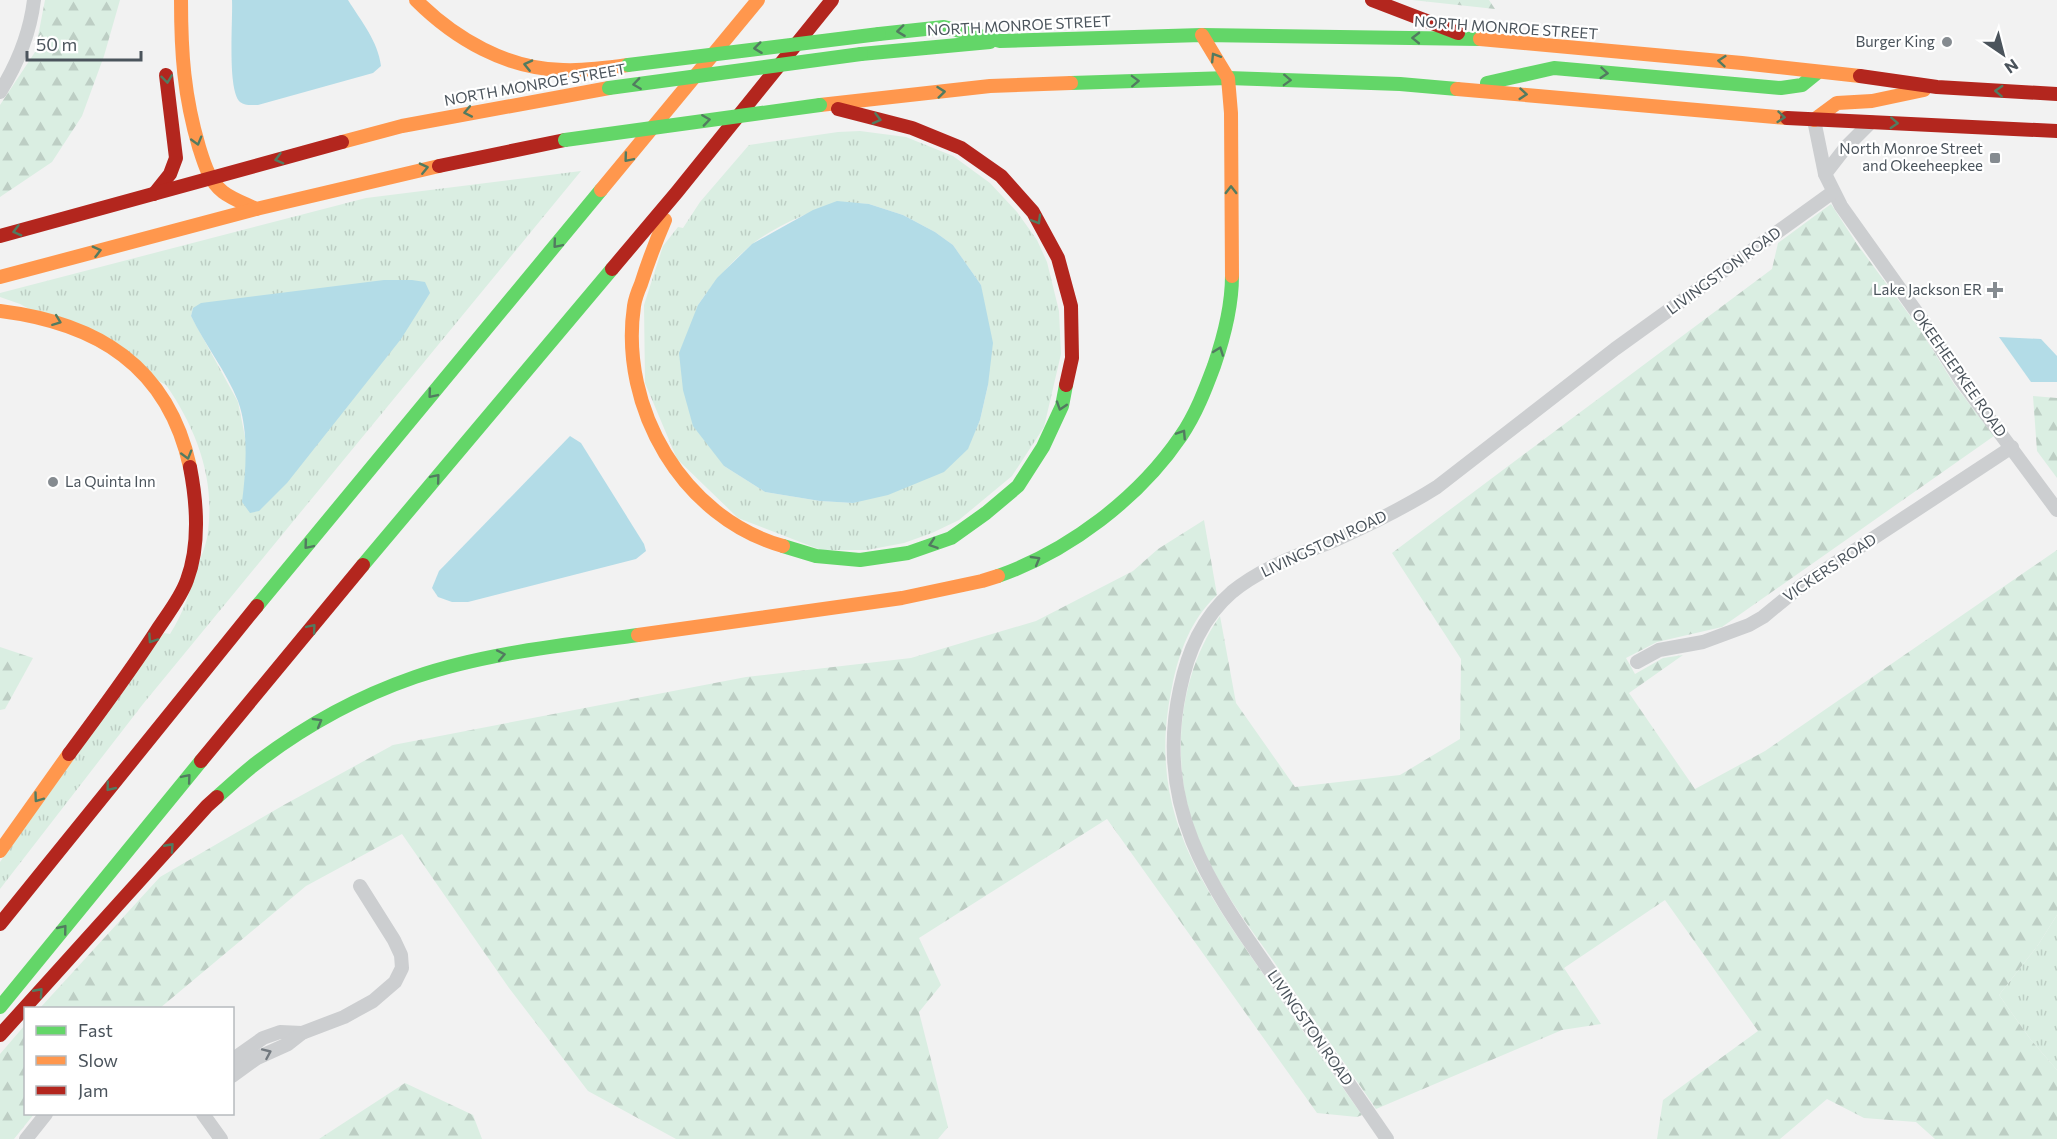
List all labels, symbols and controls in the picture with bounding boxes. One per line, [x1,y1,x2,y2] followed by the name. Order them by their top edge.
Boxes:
[926,11,1112,39] street label: NORTH MONROE STREET
[1414,12,1599,42] street label: NORTH MONROE STREET
[27,24,141,62] scale bar
[897,24,906,37] one-way arrow
[1973,24,2033,84] north arrow
[1412,31,1421,44] one-way arrow
[1856,32,1935,50] place label: Burger King
[36,33,77,55] text: 50 m
[1940,35,1954,49] marker: Burger King
[754,41,763,53] one-way arrow
[1212,52,1223,63] one-way arrow
[1717,55,1726,68] one-way arrow
[2002,55,2022,78] text: N
[443,59,627,109] street label: NORTH MONROE STREET
[523,59,533,72] one-way arrow
[1599,66,1608,79] one-way arrow
[1282,73,1291,86] one-way arrow
[160,75,173,84] one-way arrow
[1131,75,1140,88] one-way arrow
[632,77,641,89] one-way arrow
[1994,84,2003,97] one-way arrow
[936,86,945,99] one-way arrow
[1519,87,1528,100] one-way arrow
[464,105,474,118] one-way arrow
[1777,110,1786,123] one-way arrow
[871,111,881,124] one-way arrow
[701,115,711,127] one-way arrow
[1889,117,1898,130] one-way arrow
[190,135,202,146] one-way arrow
[1839,139,1983,174] place label: North Monroe Street and Okeeheepkee
[624,151,635,162] one-way arrow
[1988,151,2002,165] marker: North Monroe Street and Okeeheepkee
[274,152,284,165] one-way arrow
[419,163,429,176] one-way arrow
[1225,185,1238,194] one-way arrow
[1029,214,1041,224] one-way arrow
[1663,223,1784,318] street label: LIVINGSTON ROAD
[12,224,22,237] one-way arrow
[553,237,564,248] one-way arrow
[91,246,102,258] one-way arrow
[1873,280,1982,298] place label: Lake Jackson ER
[1986,281,2004,299] marker: Lake Jackson ER
[1909,305,2011,440] street label: OKEEHEEPKEE ROAD
[52,314,62,327] one-way arrow
[1212,346,1225,356] one-way arrow
[429,388,440,399] one-way arrow
[1056,400,1068,411] one-way arrow
[1175,430,1186,441] one-way arrow
[180,449,192,460] one-way arrow
[65,472,156,490] place label: La Quinta Inn
[429,474,440,485] one-way arrow
[46,475,60,489] marker: La Quinta Inn
[1258,506,1389,580] street label: LIVINGSTON ROAD
[1779,529,1879,605] street label: VICKERS ROAD
[928,536,939,549] one-way arrow
[304,538,315,549] one-way arrow
[1030,556,1040,568] one-way arrow
[304,624,315,635] one-way arrow
[148,632,159,643] one-way arrow
[495,649,505,662] one-way arrow
[312,718,323,729] one-way arrow
[180,774,191,785] one-way arrow
[106,780,117,791] one-way arrow
[35,791,46,802] one-way arrow
[163,843,174,854] one-way arrow
[56,925,67,936] one-way arrow
[1264,966,1357,1089] street label: LIVINGSTON ROAD
[32,988,43,998] one-way arrow
[24,1007,234,1115] legend
[78,1019,113,1041] text: Fast
[78,1049,118,1071] text: Slow
[260,1049,271,1061] one-way arrow
[78,1079,108,1101] text: Jam

